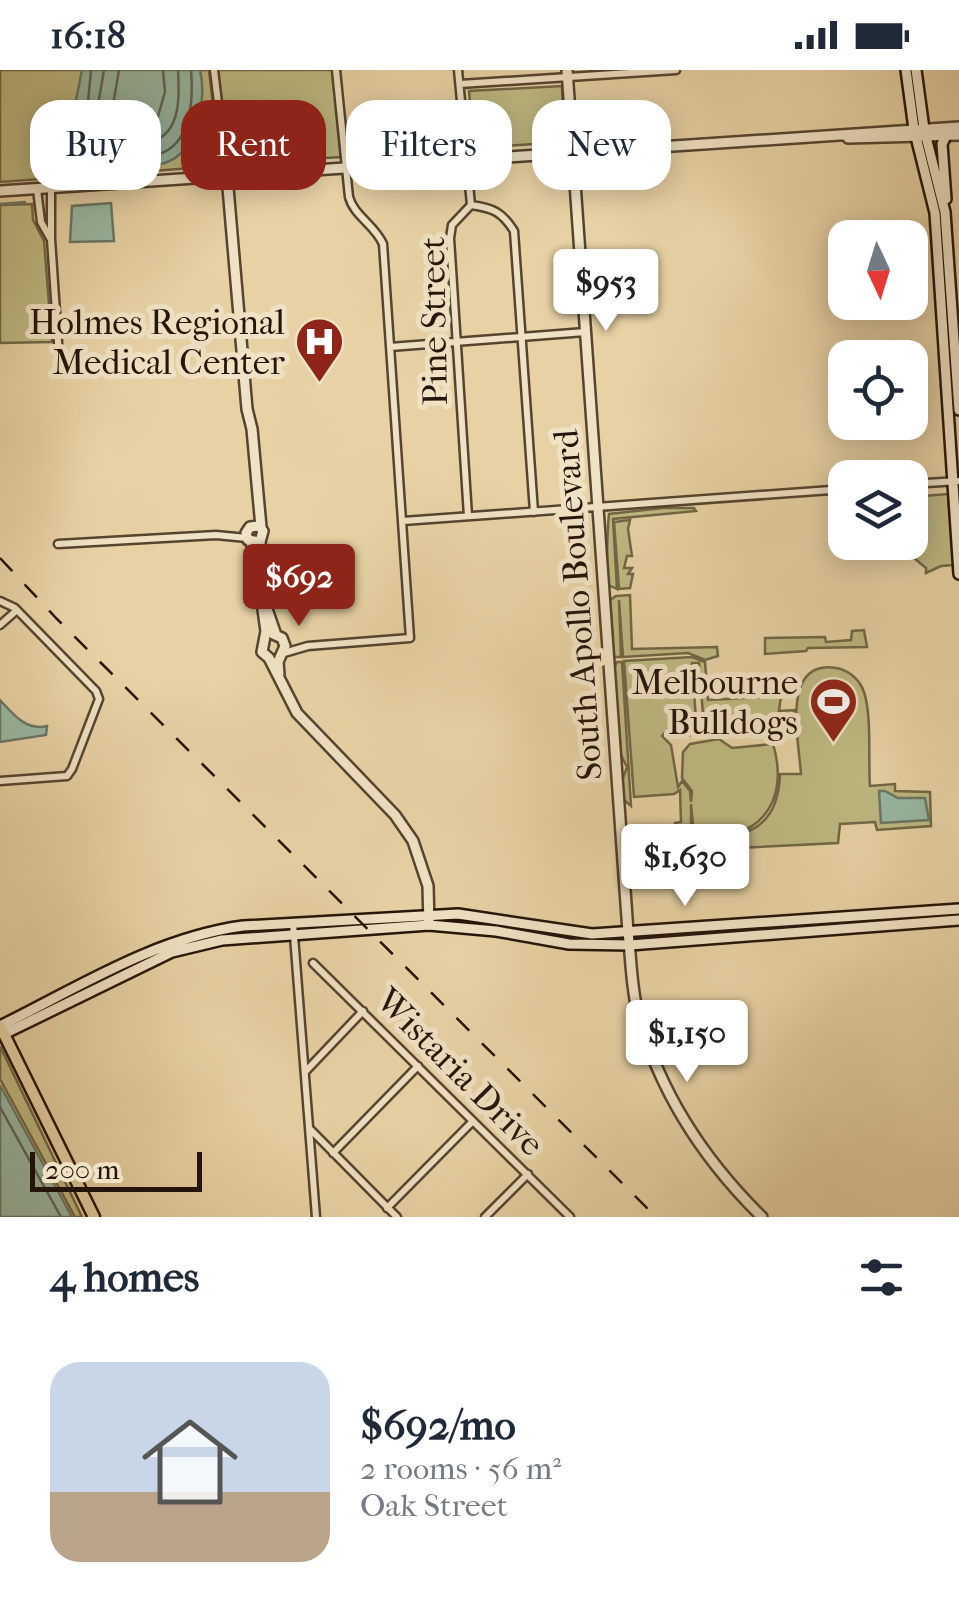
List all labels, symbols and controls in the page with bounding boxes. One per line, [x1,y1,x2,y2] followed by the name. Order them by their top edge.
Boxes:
[50,13,126,58] text: 16:18
[30,100,161,190] chip: Buy
[181,100,326,190] chip: Rent
[346,100,512,190] chip: Filters
[532,100,671,190] chip: New
[828,220,928,320] north arrow
[828,220,928,560] map controls
[412,236,456,406] street label: Pine Street
[547,249,665,334] pin: $953
[575,263,637,300] text: $953
[29,302,285,383] place label: Holmes Regional Medical Center
[294,316,346,384] hospital icon: Holmes Regional Medical Center
[828,340,928,440] button: locate
[545,427,611,782] street label: South Apollo Boulevard
[828,460,928,560] button: layers
[240,544,358,629] pin: $692
[265,558,333,595] text: $692
[632,662,798,743] place label: Melbourne Bulldogs
[807,676,859,744] sports icon: Melbourne Bulldogs
[604,824,766,909] pin: $1,630
[643,838,727,875] text: $1,630
[367,979,552,1164] street label: Wistaria Drive
[606,1000,768,1085] pin: $1,150
[648,1014,726,1051] text: $1,150
[30,1147,202,1192] scale bar
[45,1153,120,1186] text: 200 m
[854,1250,909,1305] icon: filters
[50,1253,199,1302] text: 4 homes
[360,1401,516,1450] text: $692/mo
[130,1402,250,1522] icon: home
[360,1450,561,1487] text: 2 rooms · 56 m²
[360,1487,508,1524] text: Oak Street

